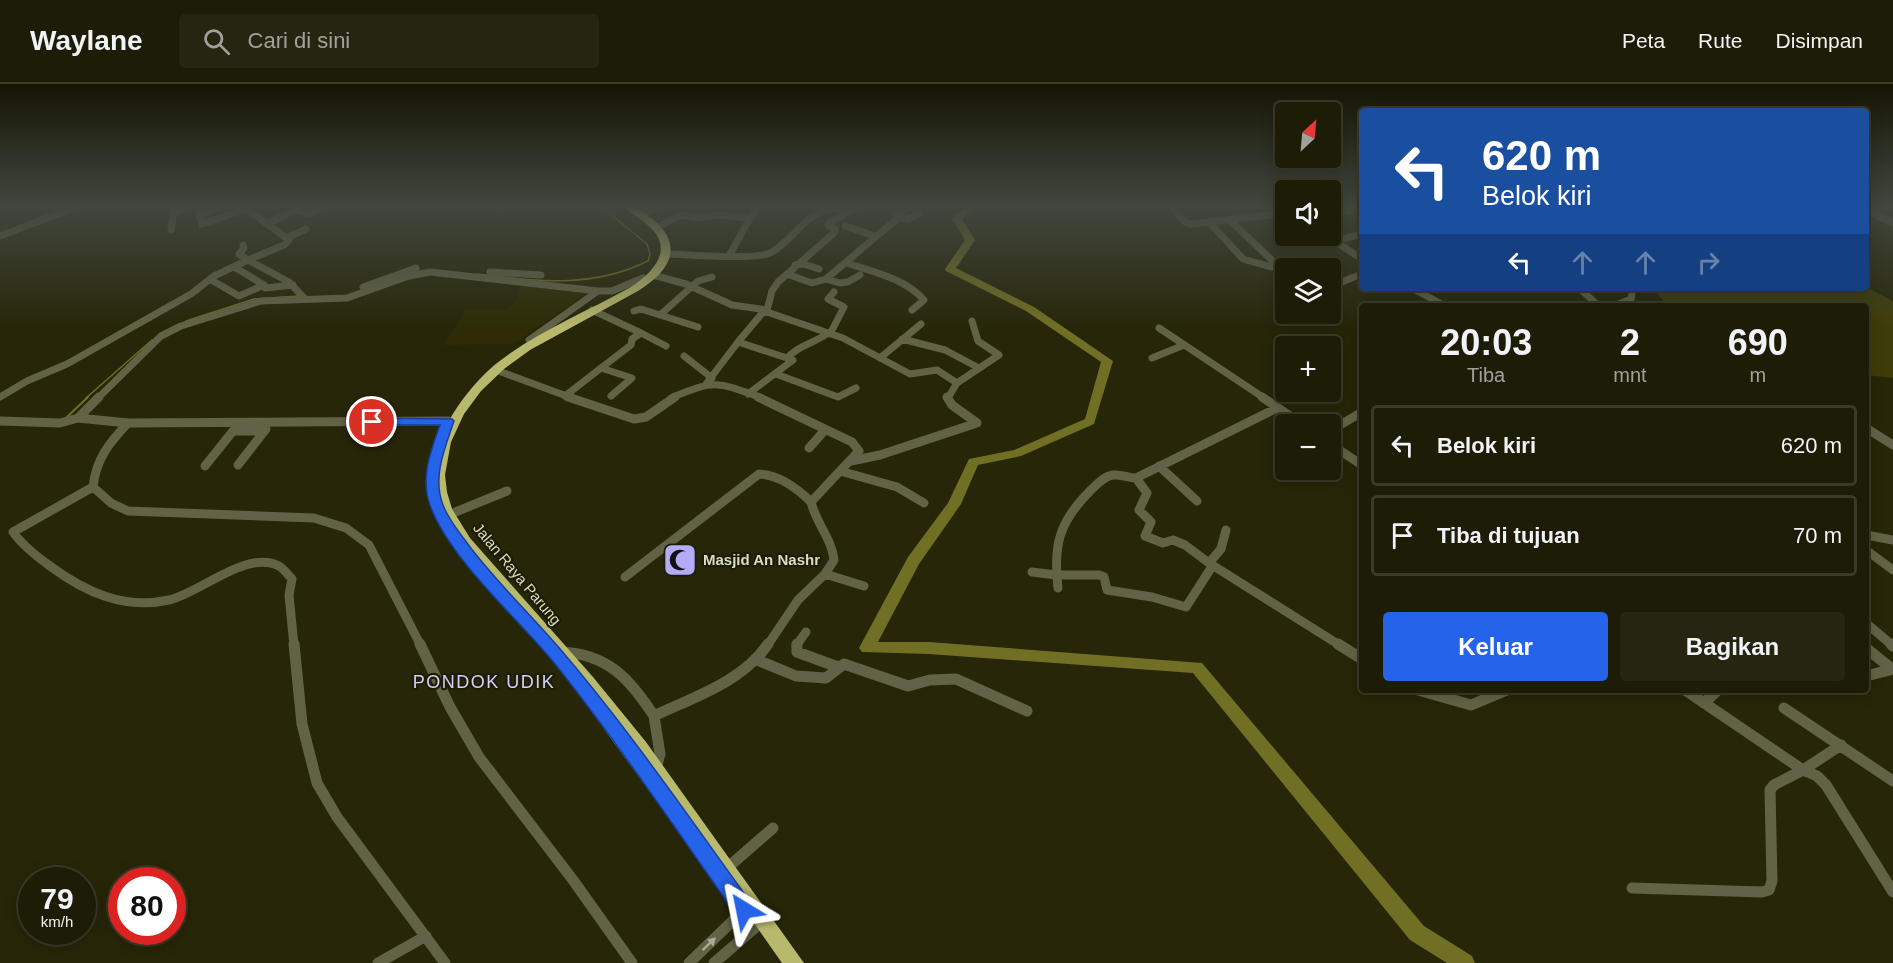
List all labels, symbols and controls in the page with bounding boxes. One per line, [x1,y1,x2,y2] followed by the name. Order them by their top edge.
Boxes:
[179,14,599,68] search box
[30,25,143,56] text: Waylane
[200,25,233,58] icon: search
[248,28,350,53] text: Cari di sini
[1622,29,1665,52] text: Peta
[1698,29,1742,52] text: Rute
[1775,29,1863,52] text: Disimpan
[1275,102,1341,168] north arrow
[1275,102,1341,480] map controls
[1383,132,1461,210] icon: left
[1482,132,1601,179] text: 620 m
[1275,180,1341,246] button: sound
[1482,181,1592,211] text: Belok kiri
[1503,246,1536,279] icon: left
[1566,246,1599,279] icon: ahead
[1629,246,1662,279] icon: ahead
[1692,246,1725,279] icon: right
[1275,258,1341,324] button: layers
[1440,322,1532,363] text: 20:03
[1620,322,1640,363] text: 2
[1728,322,1788,363] text: 690
[1275,336,1341,402] button: +
[1467,364,1505,386] text: Tiba
[1613,364,1647,386] text: mnt
[1750,364,1766,386] text: m
[346,396,397,447] pin
[355,405,388,438] icon: arrive
[1275,414,1341,480] button: −
[1386,429,1419,462] icon: left
[1437,433,1536,458] text: Belok kiri
[1781,433,1842,458] text: 620 m
[470,519,565,628] street label: Jalan Raya Parung
[1386,519,1419,552] icon: arrive
[1437,523,1580,548] text: Tiba di tujuan
[1793,523,1842,548] text: 70 m
[662,542,698,578] mosque icon: Masjid An Nashr
[703,551,820,568] place label: Masjid An Nashr
[1383,612,1608,681] button: Keluar
[1620,612,1845,681] button: Bagikan
[413,672,555,692] district label: PONDOK UDIK
[108,867,186,945] speed limit sign: 80
[712,878,776,942] position arrow
[40,882,74,915] text: 79
[41,913,73,930] text: km/h
[701,937,715,951] one-way arrow

